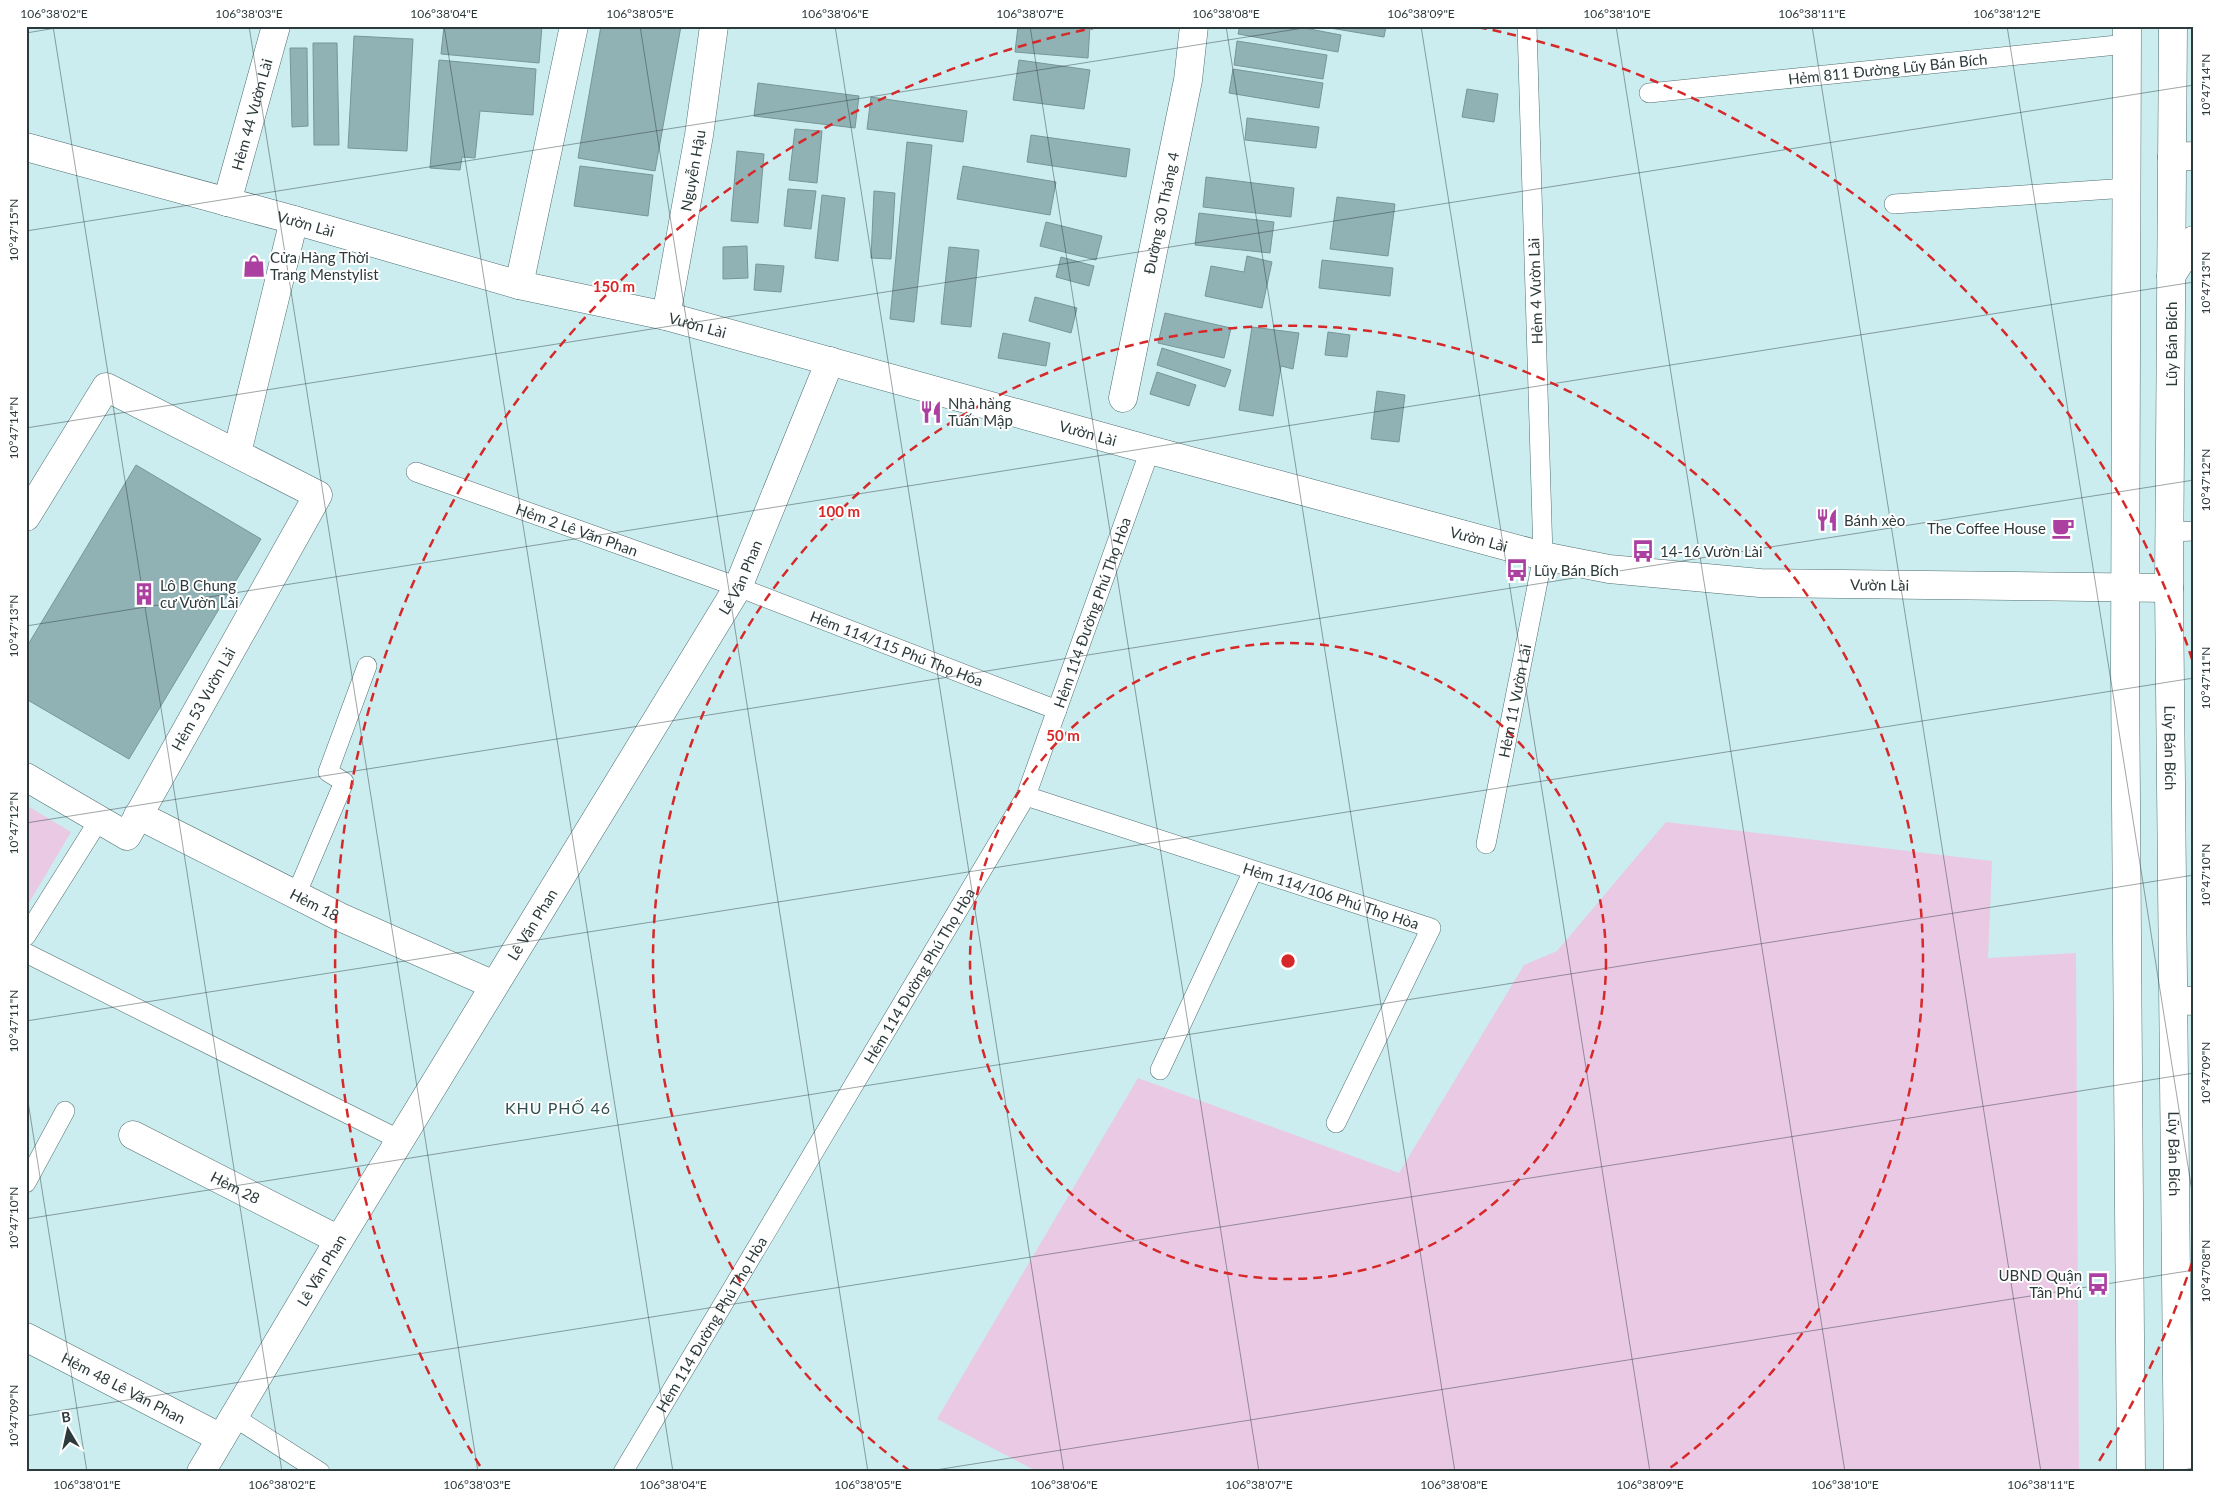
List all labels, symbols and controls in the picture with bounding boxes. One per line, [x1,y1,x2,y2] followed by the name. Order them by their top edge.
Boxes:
[20,6,88,21] text: 106°38'02"E
[215,6,283,21] text: 106°38'03"E
[410,6,478,21] text: 106°38'04"E
[606,6,674,21] text: 106°38'05"E
[801,6,869,21] text: 106°38'06"E
[996,6,1064,21] text: 106°38'07"E
[1192,6,1260,21] text: 106°38'08"E
[1387,6,1455,21] text: 106°38'09"E
[1583,6,1651,21] text: 106°38'10"E
[1778,6,1846,21] text: 106°38'11"E
[1973,6,2041,21] text: 106°38'12"E
[1787,49,1988,88] street label: Hẻm 811 Đường Lũy Bán Bích
[2198,54,2213,116] text: 10°47'14"N
[227,56,276,172] street label: Hẻm 44 Vườn Lài
[676,129,709,212] street label: Nguyễn Hậu
[1140,150,1182,275] street label: Đường 30 Tháng 4
[6,199,21,261] text: 10°47'15"N
[275,207,337,240] street label: Vườn Lài
[1524,238,1546,344] street label: Hẻm 4 Vườn Lài
[270,248,379,283] place label: Cửa Hàng Thời Trang Menstylist
[2198,252,2213,314] text: 10°47'13"N
[241,253,267,279] shop icon: Cửa Hàng Thời Trang Menstylist
[593,277,635,295] text: 150 m
[2162,302,2180,386] street label: Lũy Bán Bích
[667,308,728,341] street label: Vườn Lài
[948,394,1013,429] place label: Nhà hàng Tuấn Mập
[6,397,21,459] text: 10°47'14"N
[918,399,944,425] restaurant icon: Nhà hàng Tuấn Mập
[1057,416,1119,449] street label: Vườn Lài
[2198,449,2213,511] text: 10°47'12"N
[514,499,640,560] street label: Hẻm 2 Lê Văn Phan
[818,502,860,520] text: 100 m
[1814,507,1840,533] restaurant icon: Bánh xèo
[1844,511,1905,529] place label: Bánh xèo
[1049,515,1134,710] street label: Hẻm 114 Đường Phú Thọ Hòa
[2050,515,2076,541] cafe icon: The Coffee House
[1927,519,2046,537] place label: The Coffee House
[1448,522,1510,555] street label: Vườn Lài
[714,537,765,618] street label: Lê Văn Phan
[1630,538,1656,564] bus stop icon: 14-16 Vườn Lài
[1660,542,1763,560] place label: 14-16 Vườn Lài
[1504,557,1530,583] bus stop icon: Lũy Bán Bích
[1534,561,1619,579] place label: Lũy Bán Bích
[1850,575,1909,594] street label: Vườn Lài
[160,576,239,611] place label: Lô B Chung cư Vườn Lài
[131,581,157,607] building icon: Lô B Chung cư Vườn Lài
[6,595,21,657] text: 10°47'13"N
[808,607,986,690] street label: Hẻm 114/115 Phú Thọ Hòa
[1494,643,1534,759] street label: Hẻm 11 Vườn Lài
[167,644,239,754] street label: Hẻm 53 Vườn Lài
[2198,647,2213,709] text: 10°47'11"N
[2161,705,2180,790] street label: Lũy Bán Bích
[1046,726,1080,744] text: 50 m
[6,792,21,854] text: 10°47'12"N
[2198,844,2213,906] text: 10°47'10"N
[1241,858,1421,933] street label: Hẻm 114/106 Phú Thọ Hòa
[287,884,342,924] street label: Hẻm 18
[503,885,561,963] street label: Lê Văn Phan
[860,885,978,1067] street label: Hẻm 114 Đường Phú Thọ Hòa
[1279,952,1297,970] centre of rings
[6,990,21,1052] text: 10°47'11"N
[2198,1042,2213,1104] text: 10°47'09"N
[505,1098,611,1117] district label: KHU PHỐ 46
[2165,1111,2184,1196] street label: Lũy Bán Bích
[208,1167,263,1207] street label: Hẻm 28
[6,1187,21,1249] text: 10°47'10"N
[293,1231,349,1309] street label: Lê Văn Phan
[652,1233,770,1415] street label: Hẻm 114 Đường Phú Thọ Hòa
[2198,1240,2213,1302] text: 10°47'08"N
[1998,1266,2082,1301] place label: UBND Quận Tân Phú
[2085,1271,2111,1297] bus stop icon: UBND Quận Tân Phú
[59,1348,189,1427] street label: Hẻm 48 Lê Văn Phan
[6,1385,21,1447] text: 10°47'09"N
[42,1406,92,1456] north arrow
[60,1408,72,1426] text: B
[53,1477,121,1492] text: 106°38'01"E
[248,1477,316,1492] text: 106°38'02"E
[443,1477,511,1492] text: 106°38'03"E
[639,1477,707,1492] text: 106°38'04"E
[834,1477,902,1492] text: 106°38'05"E
[1030,1477,1098,1492] text: 106°38'06"E
[1225,1477,1293,1492] text: 106°38'07"E
[1420,1477,1488,1492] text: 106°38'08"E
[1616,1477,1684,1492] text: 106°38'09"E
[1811,1477,1879,1492] text: 106°38'10"E
[2007,1477,2075,1492] text: 106°38'11"E

